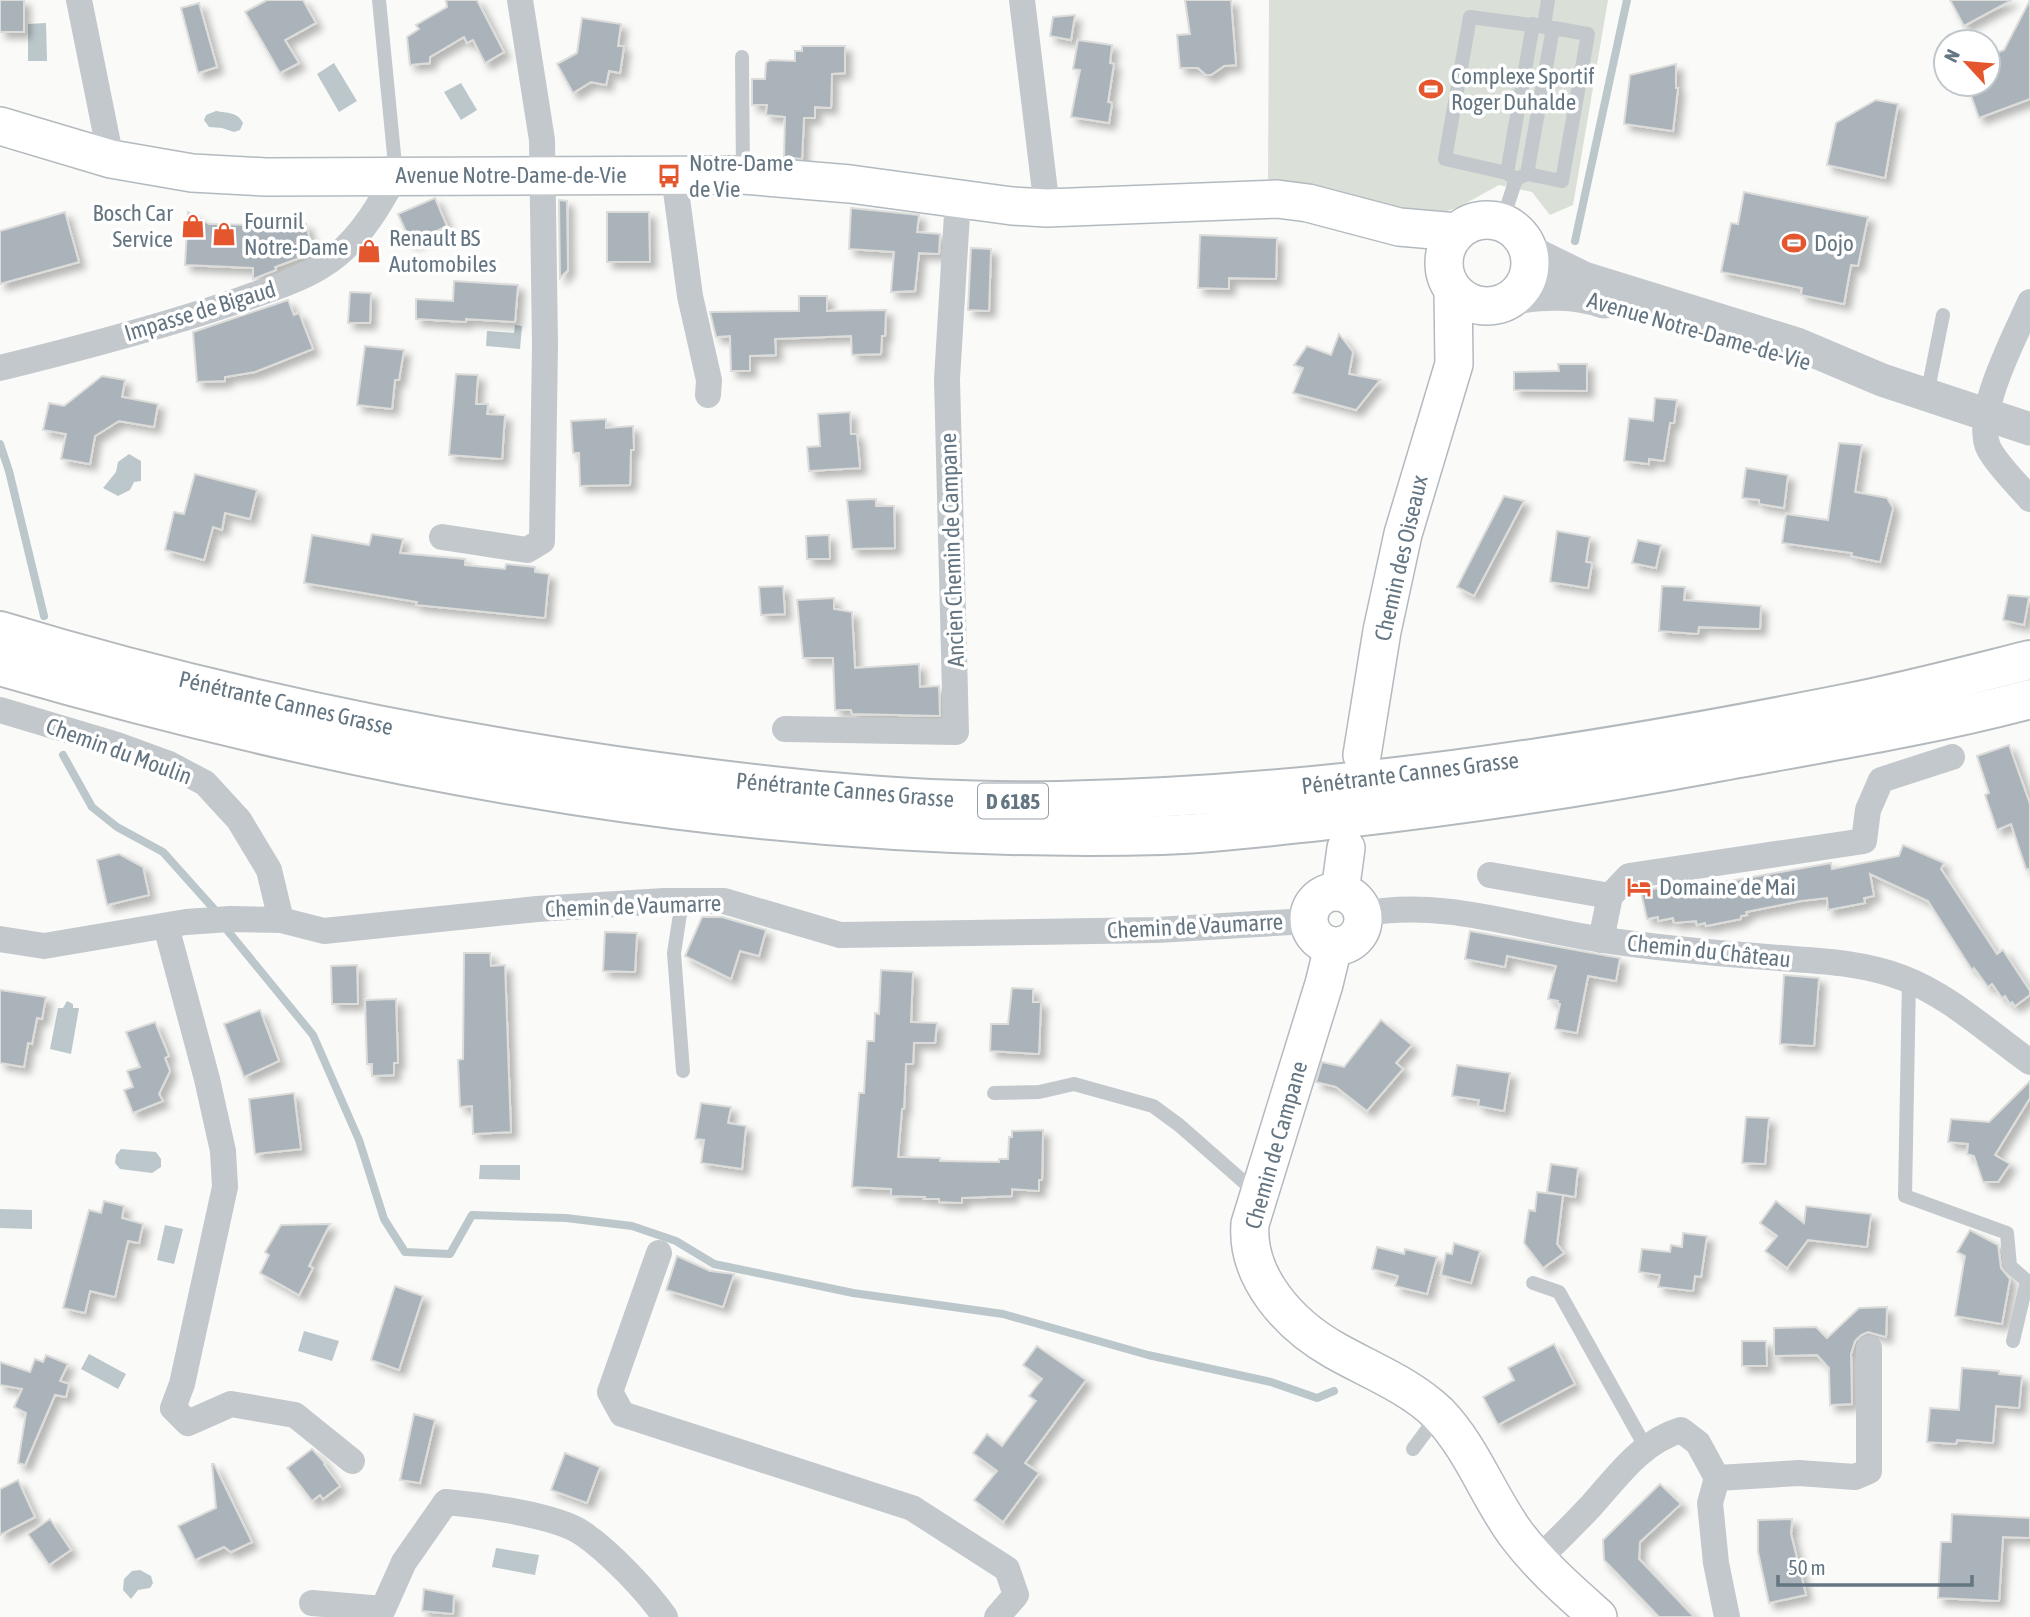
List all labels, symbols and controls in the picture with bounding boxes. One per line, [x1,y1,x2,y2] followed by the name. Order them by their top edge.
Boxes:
[1932,28,2002,98] north arrow
[1939,46,1964,65] text: N
[1451,63,1595,115] place label: Complexe Sportif Roger Duhalde
[1417,75,1445,103] sports icon: Complexe Sportif Roger Duhalde
[689,150,794,202] place label: Notre-Dame de Vie
[395,162,627,188] street label: Avenue Notre-Dame-de-Vie
[655,162,683,190] bus stop icon: Notre-Dame de Vie
[93,200,174,252] place label: Bosch Car Service
[244,208,349,260] place label: Fournil Notre-Dame
[179,212,207,240] shop icon: Bosch Car Service
[210,220,238,248] shop icon: Fournil Notre-Dame
[389,225,497,277] place label: Renault BS Automobiles
[1780,229,1808,257] sports icon: Dojo
[1814,230,1854,256] place label: Dojo
[355,237,383,265] shop icon: Renault BS Automobiles
[121,276,279,346] street label: Impasse de Bigaud
[1584,287,1814,375] street label: Avenue Notre-Dame-de-Vie
[935,432,969,668] street label: Ancien Chemin de Campane
[1369,473,1433,643] street label: Chemin des Oiseaux
[176,666,396,740] street label: Pénétrante Cannes Grasse
[43,713,195,789] street label: Chemin du Moulin
[1300,747,1520,799] street label: Pénétrante Cannes Grasse
[735,768,955,812] street label: Pénétrante Cannes Grasse
[978,784,1048,818] road number: D 6185
[1625,873,1653,901] hotel icon: Domaine de Mai
[1659,874,1796,900] place label: Domaine de Mai
[544,890,722,922] street label: Chemin de Vaumarre
[1106,908,1284,944] street label: Chemin de Vaumarre
[1626,929,1792,973] street label: Chemin du Château
[1240,1058,1312,1232] street label: Chemin de Campane
[1778,1544,1972,1588] scale bar
[1788,1555,1826,1579] text: 50 m

